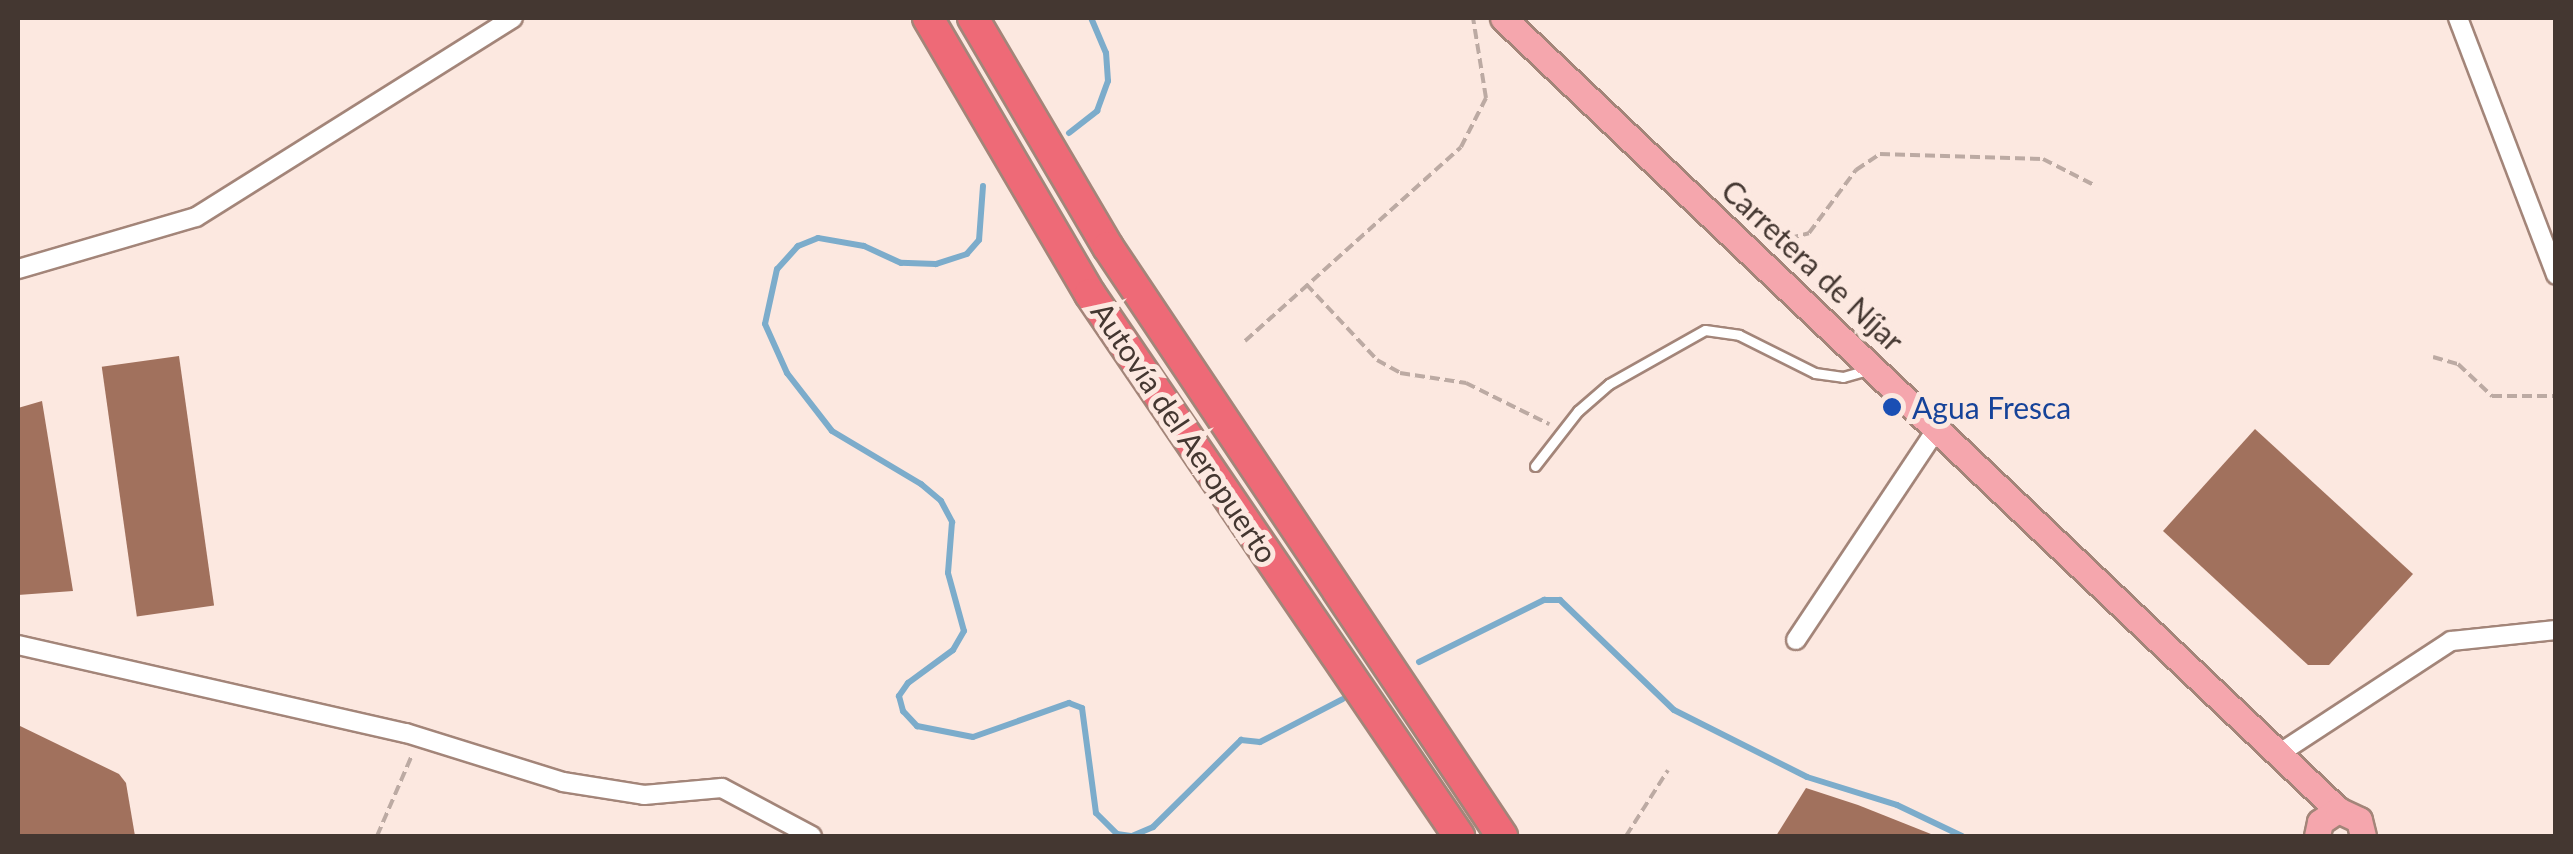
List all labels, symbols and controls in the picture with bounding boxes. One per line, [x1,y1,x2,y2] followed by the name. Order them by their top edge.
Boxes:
[1715,172,1911,358] street label: Carretera de Níjar
[1084,294,1286,570] street label: Autovía del Aeropuerto
[1912,389,2071,425] place label: Agua Fresca
[1881,396,1903,418] marker: Agua Fresca

